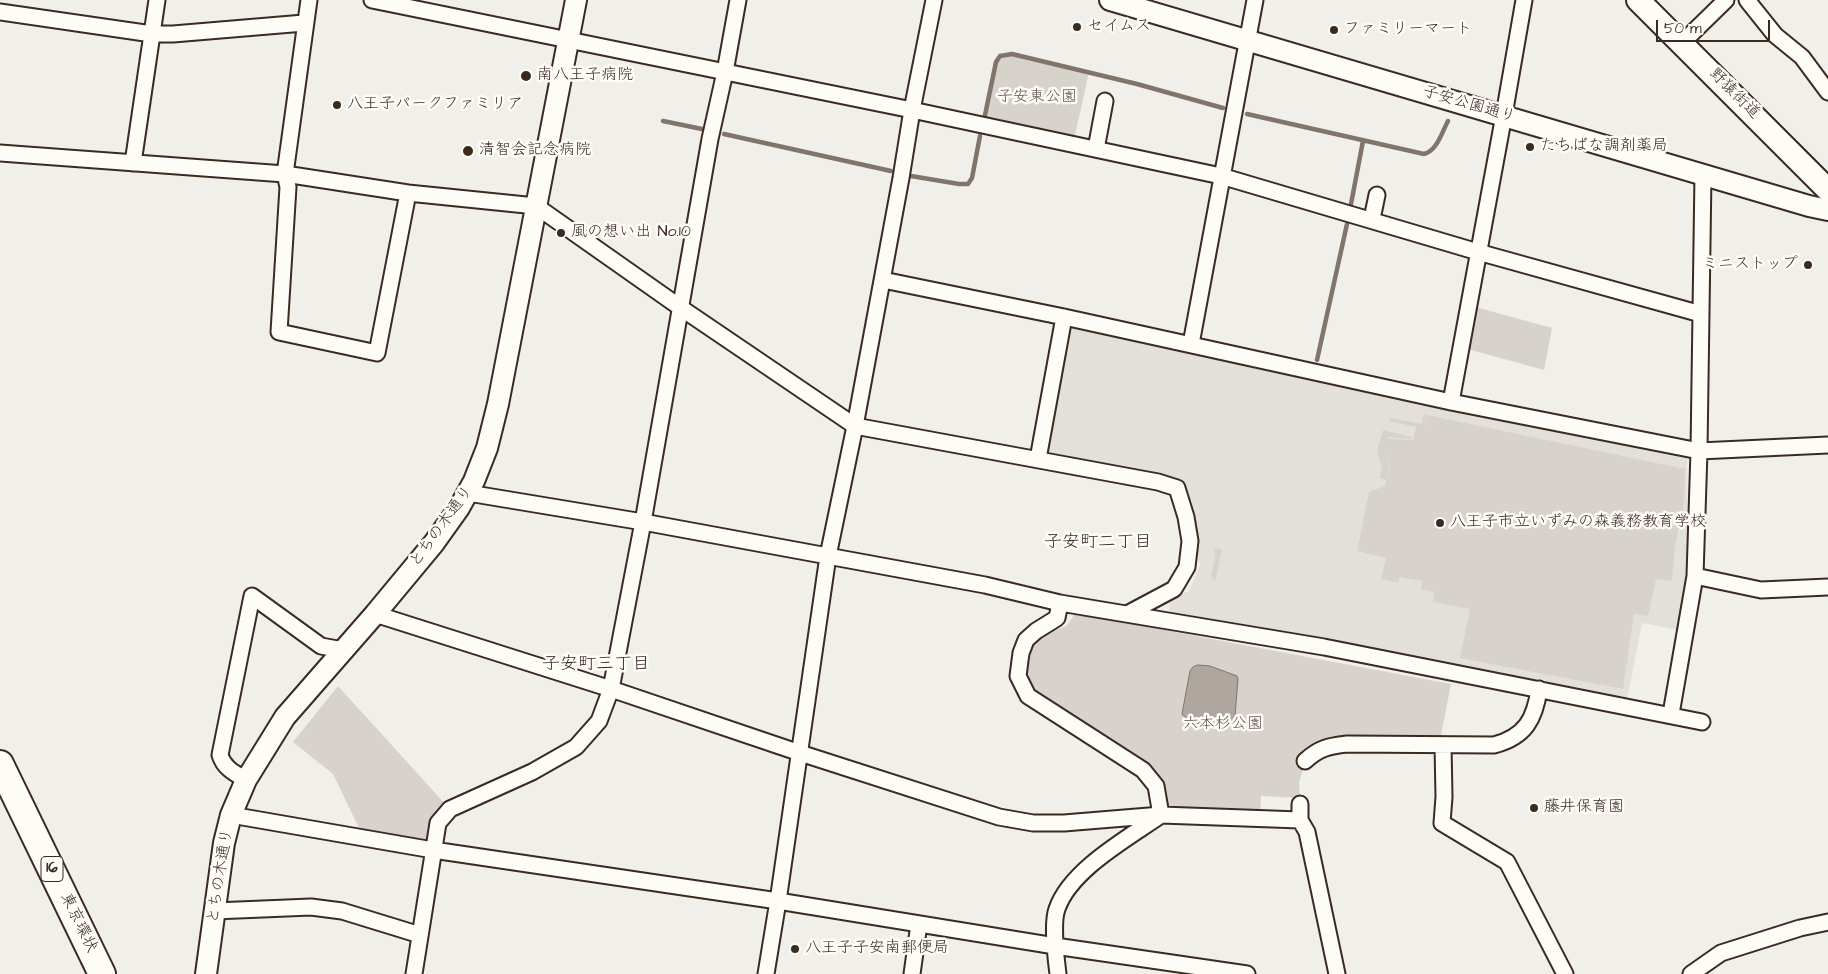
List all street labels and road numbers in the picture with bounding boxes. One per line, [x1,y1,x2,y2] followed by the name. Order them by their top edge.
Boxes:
[1705,65,1763,123] street label: 野猿街道
[1420,83,1518,127] street label: 子安公園通り
[406,483,478,571] street label: とちの木通り
[204,827,238,925] street label: とちの木通り
[41,856,63,882] road number: 16
[55,890,101,956] street label: 東京環状

